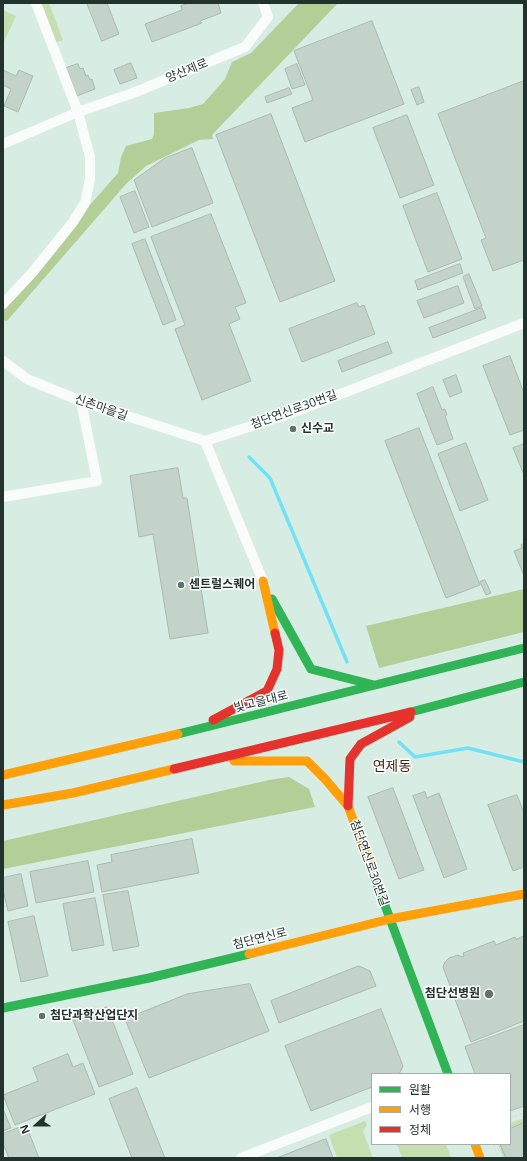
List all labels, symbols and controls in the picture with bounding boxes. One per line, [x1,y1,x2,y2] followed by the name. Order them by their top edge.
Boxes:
[164,56,210,86] street label: 양산제로
[249,388,339,432] street label: 첨단연신로30번길
[73,392,129,424] street label: 신촌마을길
[301,422,334,436] place label: 신수교
[288,424,298,434] marker: 신수교
[189,578,255,592] place label: 센트럴스퀘어
[176,580,186,590] marker: 센트럴스퀘어
[232,688,290,716] street label: 빛고을대로
[373,759,411,775] district label: 연제동
[347,818,391,908] street label: 첨단연신로30번길
[231,925,289,953] street label: 첨단연신로
[425,987,480,1001] place label: 첨단선병원
[483,988,495,1000] marker: 첨단선병원
[50,1009,138,1023] place label: 첨단과학산업단지
[37,1011,47,1021] marker: 첨단과학산업단지
[371,1073,511,1145] legend
[409,1081,431,1098] text: 원활
[409,1101,431,1118] text: 서행
[16,1105,56,1145] north arrow
[409,1121,431,1138] text: 정체
[16,1123,33,1136] text: N

